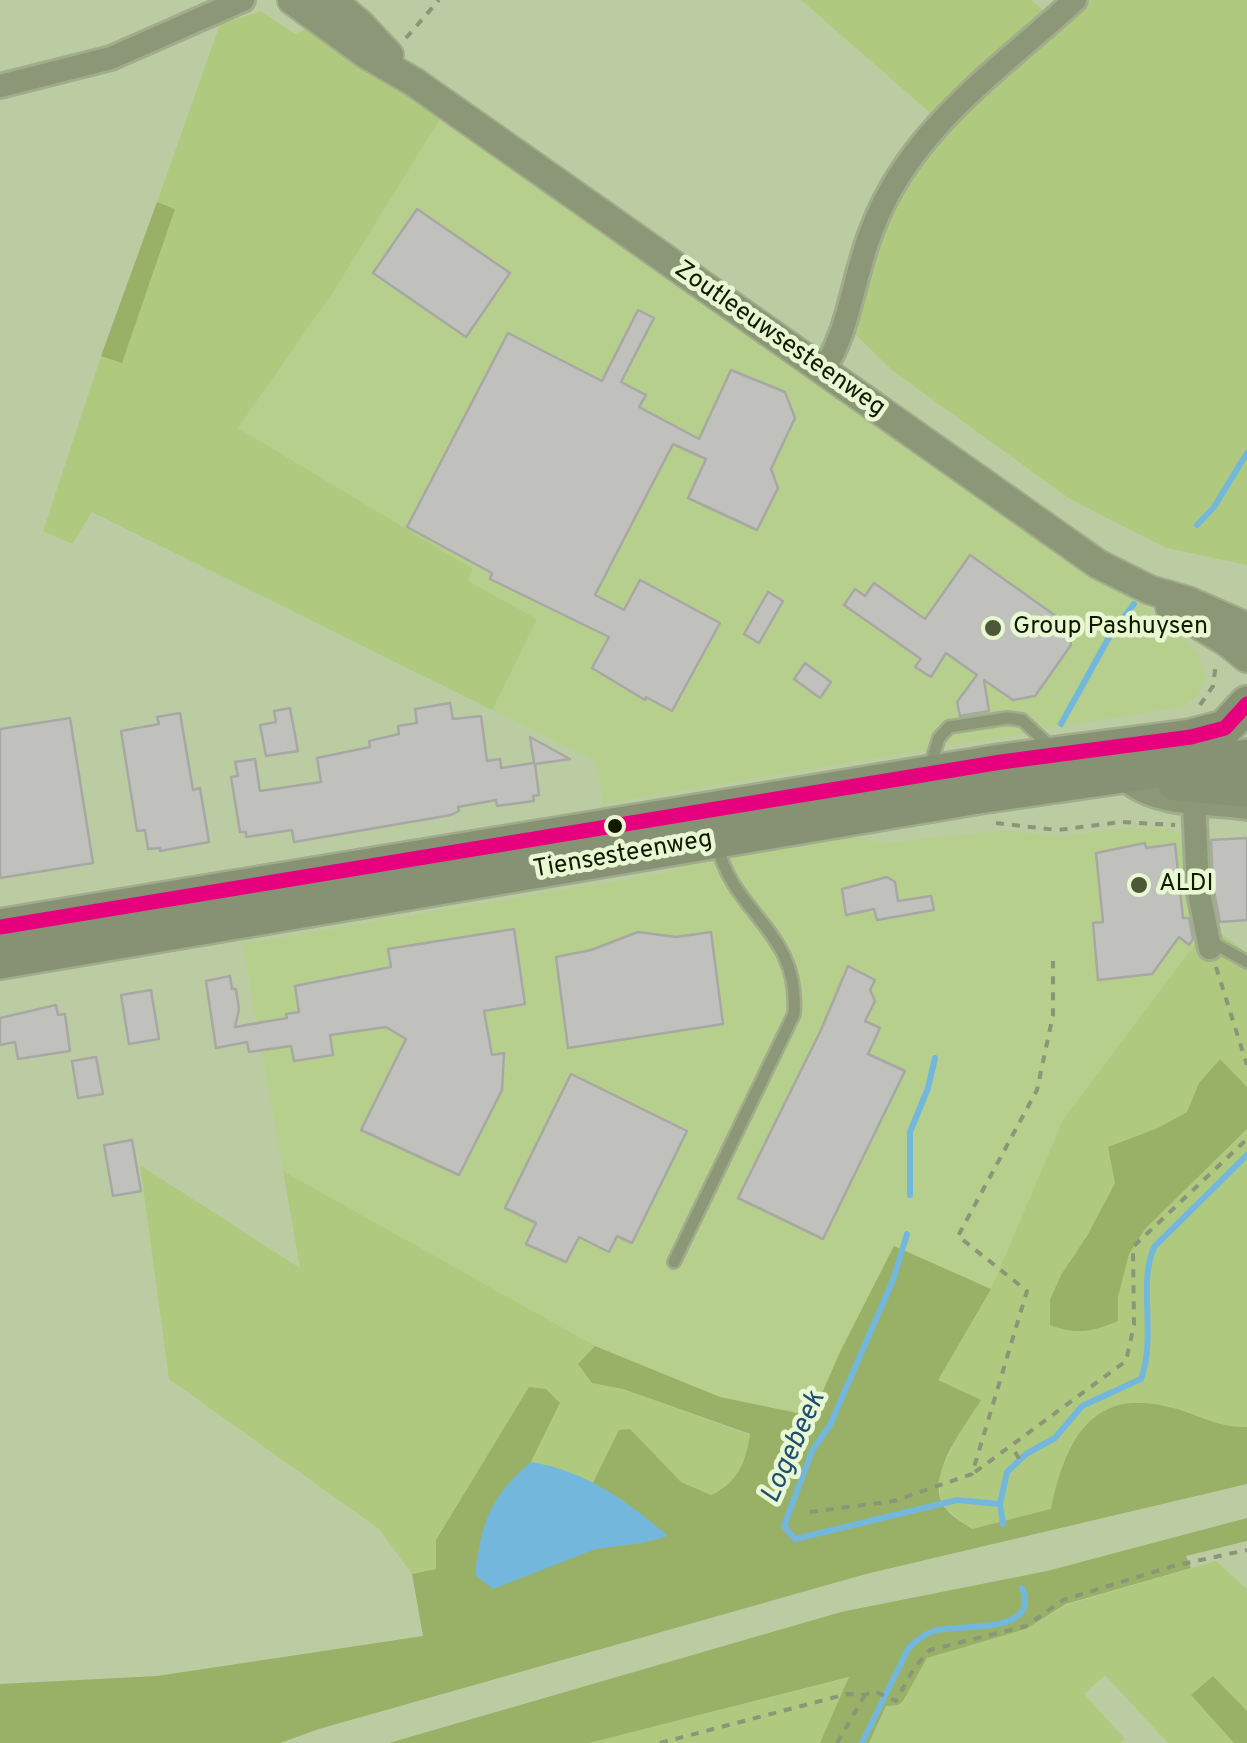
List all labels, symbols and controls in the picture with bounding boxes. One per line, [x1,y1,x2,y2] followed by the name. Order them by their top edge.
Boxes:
[668,256,890,424] street label: Zoutleeuwsesteenweg
[1013,613,1208,643] place label: Group Pashuysen
[982,617,1004,639] marker: Group Pashuysen
[605,816,625,836] unlabelled marker
[531,826,715,886] street label: Tiensesteenweg
[1159,870,1213,900] place label: ALDI
[1128,874,1150,896] marker: ALDI
[756,1387,834,1509] water label: Logebeek

